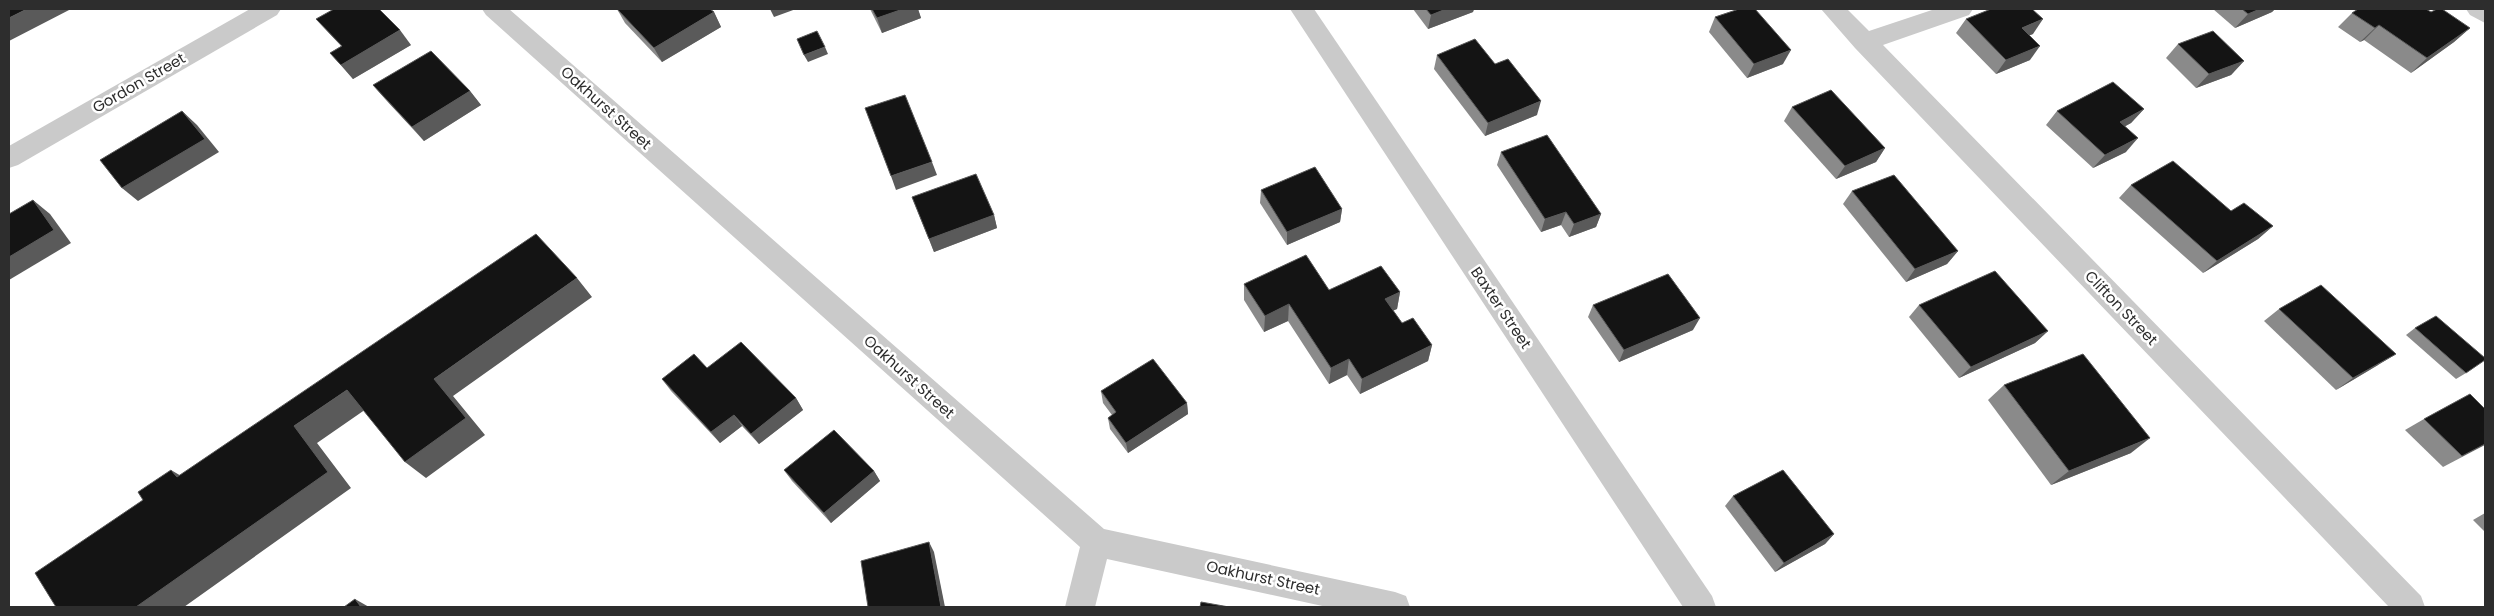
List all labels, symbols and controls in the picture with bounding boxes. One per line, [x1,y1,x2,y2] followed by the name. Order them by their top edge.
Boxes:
[88,47,189,118] street label: Gordon Street
[556,61,656,154] street label: Oakhurst Street
[1466,263,1537,353] street label: Baxter Street
[2080,266,2162,350] street label: Clifton Street
[859,330,959,423] street label: Oakhurst Street
[1204,555,1322,600] street label: Oakhurst Street

